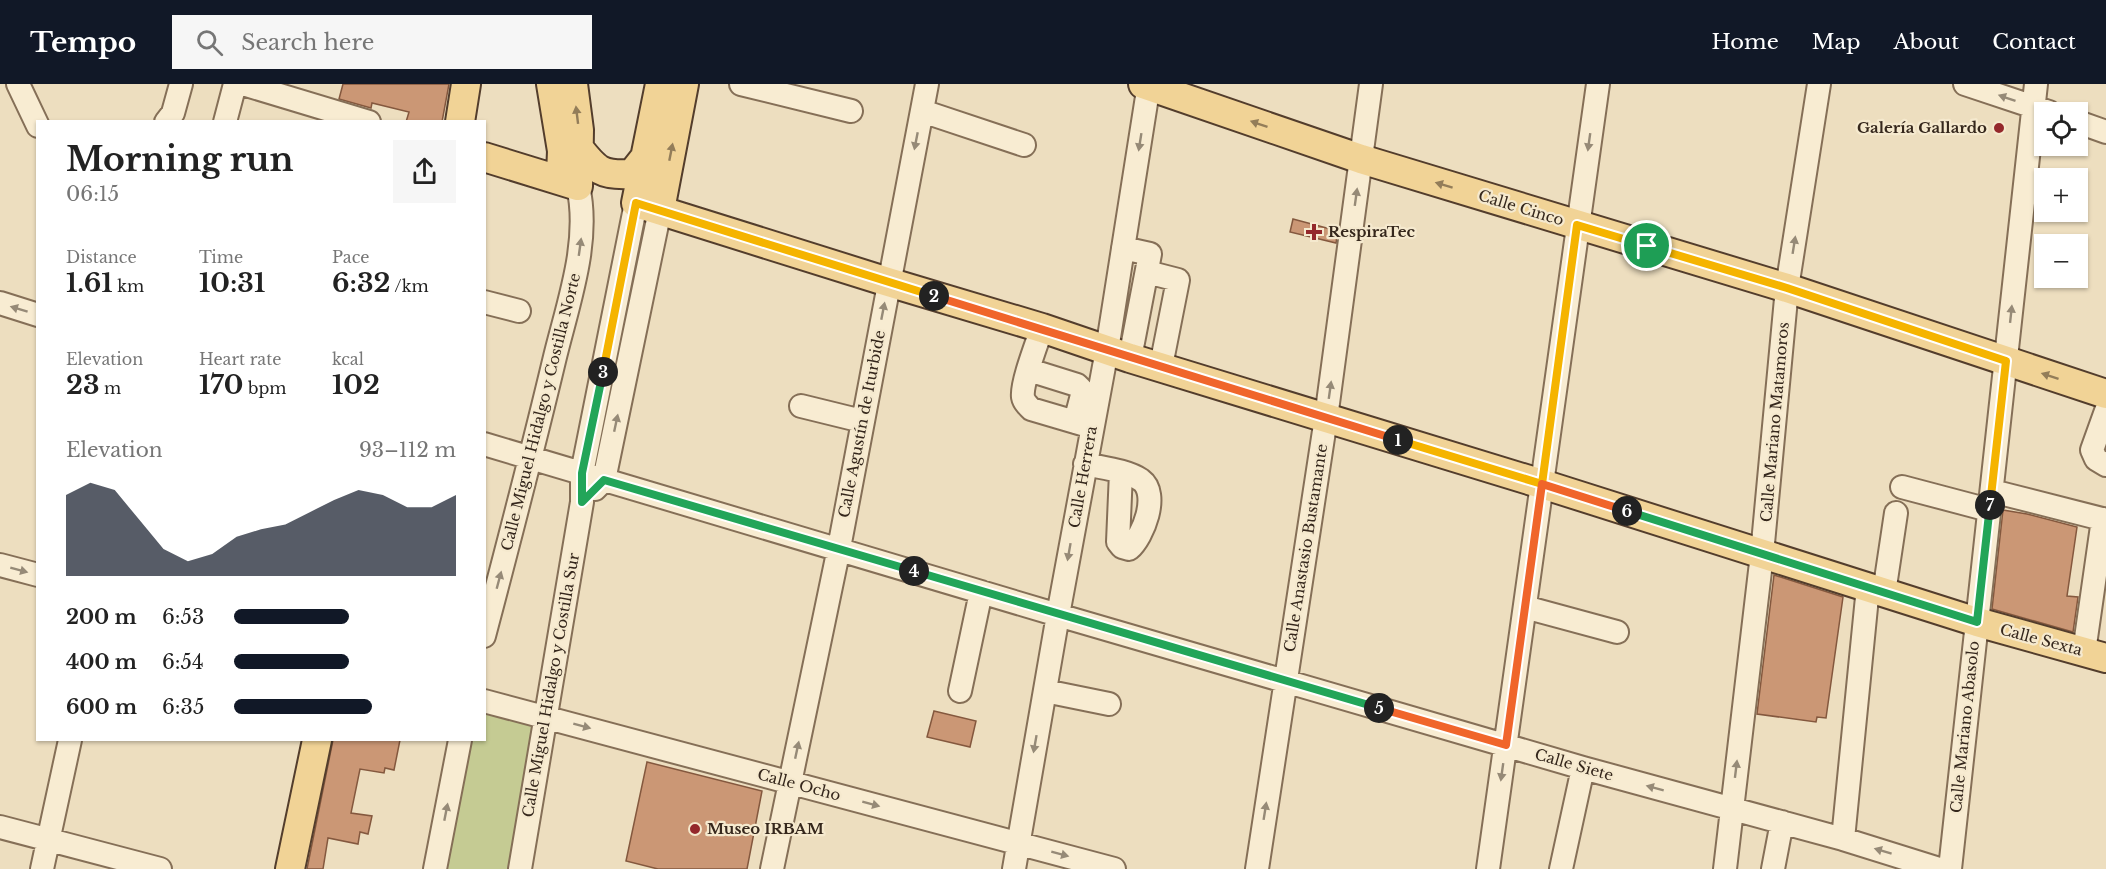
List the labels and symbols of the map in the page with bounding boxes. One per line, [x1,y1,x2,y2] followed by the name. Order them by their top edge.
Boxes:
[1998,93,2016,103] one-way arrow
[572,106,582,125] one-way arrow
[1857,118,1987,137] place label: Galería Gallardo
[1250,119,1268,129] one-way arrow
[1992,121,2006,135] marker: Galería Gallardo
[911,132,920,151] one-way arrow
[1135,132,1144,151] one-way arrow
[1585,132,1594,151] one-way arrow
[667,142,676,161] one-way arrow
[1435,179,1453,189] one-way arrow
[1476,186,1566,230] street label: Calle Cinco
[1351,187,1361,206] one-way arrow
[1621,220,1672,271] pin
[1328,222,1416,241] place label: RespiraTec
[1305,223,1323,241] marker: RespiraTec
[1790,235,1799,254] one-way arrow
[575,238,584,257] one-way arrow
[497,271,584,553] street label: Calle Miguel Hidalgo y Costilla Norte
[919,281,949,311] pin: 2
[879,302,888,321] one-way arrow
[10,304,28,313] one-way arrow
[2006,304,2016,323] one-way arrow
[1756,321,1793,523] street label: Calle Mariano Matamoros
[834,328,889,519] street label: Calle Agustín de Iturbide
[588,357,618,387] pin: 3
[2041,371,2059,380] one-way arrow
[1326,381,1335,400] one-way arrow
[612,413,621,432] one-way arrow
[1064,424,1101,529] street label: Calle Herrera
[1383,425,1413,455] pin: 1
[1280,442,1331,653] street label: Calle Anastasio Bustamante
[1975,490,2005,520] pin: 7
[1612,496,1642,526] pin: 6
[1064,543,1073,562] one-way arrow
[518,550,583,819] street label: Calle Miguel Hidalgo y Costilla Sur
[899,556,929,586] pin: 4
[10,566,28,575] one-way arrow
[495,570,505,589] one-way arrow
[1998,619,2085,660] street label: Calle Sexta
[1946,640,1983,814] street label: Calle Mariano Abasolo
[1364,693,1394,723] pin: 5
[573,722,591,732] one-way arrow
[1031,735,1040,754] one-way arrow
[793,740,802,759] one-way arrow
[1533,744,1616,785] street label: Calle Siete
[1732,760,1741,779] one-way arrow
[1498,762,1507,781] one-way arrow
[755,764,843,805] street label: Calle Ocho
[1646,782,1664,792] one-way arrow
[863,800,881,809] one-way arrow
[442,802,451,821] one-way arrow
[1261,802,1270,821] one-way arrow
[707,819,824,838] place label: Museo IRBAM
[688,822,702,836] marker: Museo IRBAM
[1874,846,1892,856] one-way arrow
[1051,850,1069,860] one-way arrow

